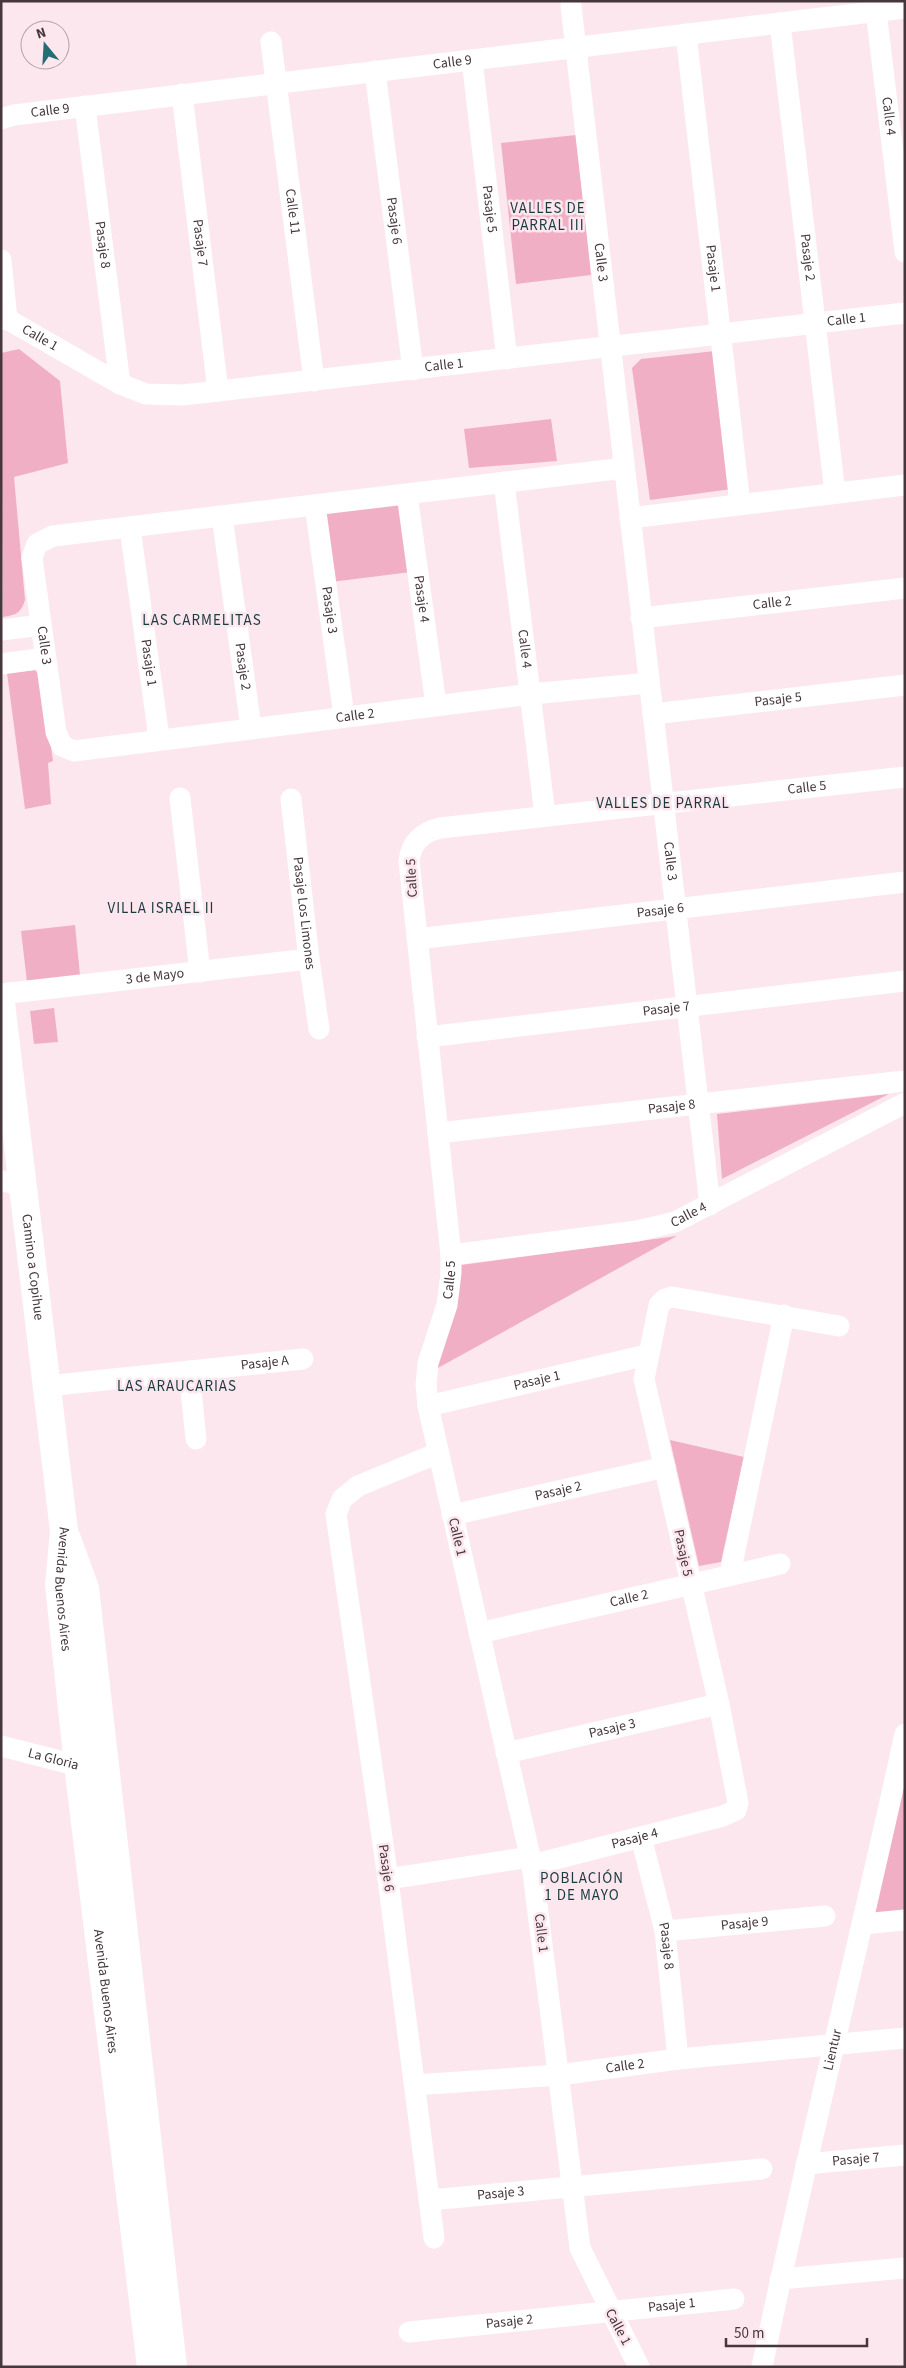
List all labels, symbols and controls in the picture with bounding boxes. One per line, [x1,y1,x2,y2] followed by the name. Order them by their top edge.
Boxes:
[20,20,70,70] north arrow
[34,23,49,45] text: N
[432,50,473,75] street label: Calle 9
[876,96,901,137] street label: Calle 4
[30,98,71,123] street label: Calle 9
[477,184,502,234] street label: Pasaje 5
[280,188,305,236] street label: Calle 11
[381,196,407,246] street label: Pasaje 6
[510,198,586,236] district label: VALLES DE PARRAL III
[187,218,213,268] street label: Pasaje 7
[90,220,115,270] street label: Pasaje 8
[795,233,820,282] street label: Pasaje 2
[589,242,613,283] street label: Calle 3
[700,244,726,293] street label: Pasaje 1
[826,308,867,332] street label: Calle 1
[18,320,62,356] street label: Calle 1
[424,353,465,377] street label: Calle 1
[408,574,435,624] street label: Pasaje 4
[316,585,343,635] street label: Pasaje 3
[752,591,793,615] street label: Calle 2
[142,610,262,631] district label: LAS CARMELITAS
[31,625,57,666] street label: Calle 3
[512,628,537,669] street label: Calle 4
[135,638,162,688] street label: Pasaje 1
[229,642,256,692] street label: Pasaje 2
[753,687,803,712] street label: Pasaje 5
[335,704,376,728] street label: Calle 2
[787,776,827,800] street label: Calle 5
[596,793,730,814] district label: VALLES DE PARRAL
[658,841,682,882] street label: Calle 3
[288,856,320,971] street label: Pasaje Los Limones
[401,858,423,898] street label: Calle 5
[107,898,215,919] district label: VILLA ISRAEL II
[636,898,685,923] street label: Pasaje 6
[125,963,185,990] street label: 3 de Mayo
[642,996,691,1022] street label: Pasaje 7
[647,1094,696,1120] street label: Pasaje 8
[669,1197,711,1233] street label: Calle 4
[16,1213,49,1322] street label: Camino a Copihue
[438,1260,461,1300] street label: Calle 5
[240,1351,290,1376] street label: Pasaje A
[512,1365,563,1396] street label: Pasaje 1
[117,1376,237,1397] district label: LAS ARAUCARIAS
[533,1476,584,1506] street label: Pasaje 2
[443,1516,471,1558] street label: Calle 1
[49,1526,76,1652] street label: Avenida Buenos Aires
[668,1528,698,1578] street label: Pasaje 5
[608,1584,650,1613] street label: Calle 2
[587,1713,638,1744] street label: Pasaje 3
[26,1743,81,1775] street label: La Gloria
[609,1823,660,1854] street label: Pasaje 4
[373,1843,399,1893] street label: Pasaje 6
[540,1868,624,1906] district label: POBLACIÓN 1 DE MAYO
[720,1911,769,1936] street label: Pasaje 9
[529,1912,553,1954] street label: Calle 1
[653,1920,679,1971] street label: Pasaje 8
[88,1928,123,2055] street label: Avenida Buenos Aires
[818,2027,847,2073] street label: Lientur
[604,2054,646,2079] street label: Calle 2
[831,2147,880,2172] street label: Pasaje 7
[476,2181,525,2206] street label: Pasaje 3
[647,2293,696,2318] street label: Pasaje 1
[600,2305,636,2349] street label: Calle 1
[485,2309,534,2334] street label: Pasaje 2
[726,2316,867,2348] scale bar
[734,2323,764,2344] text: 50 m

